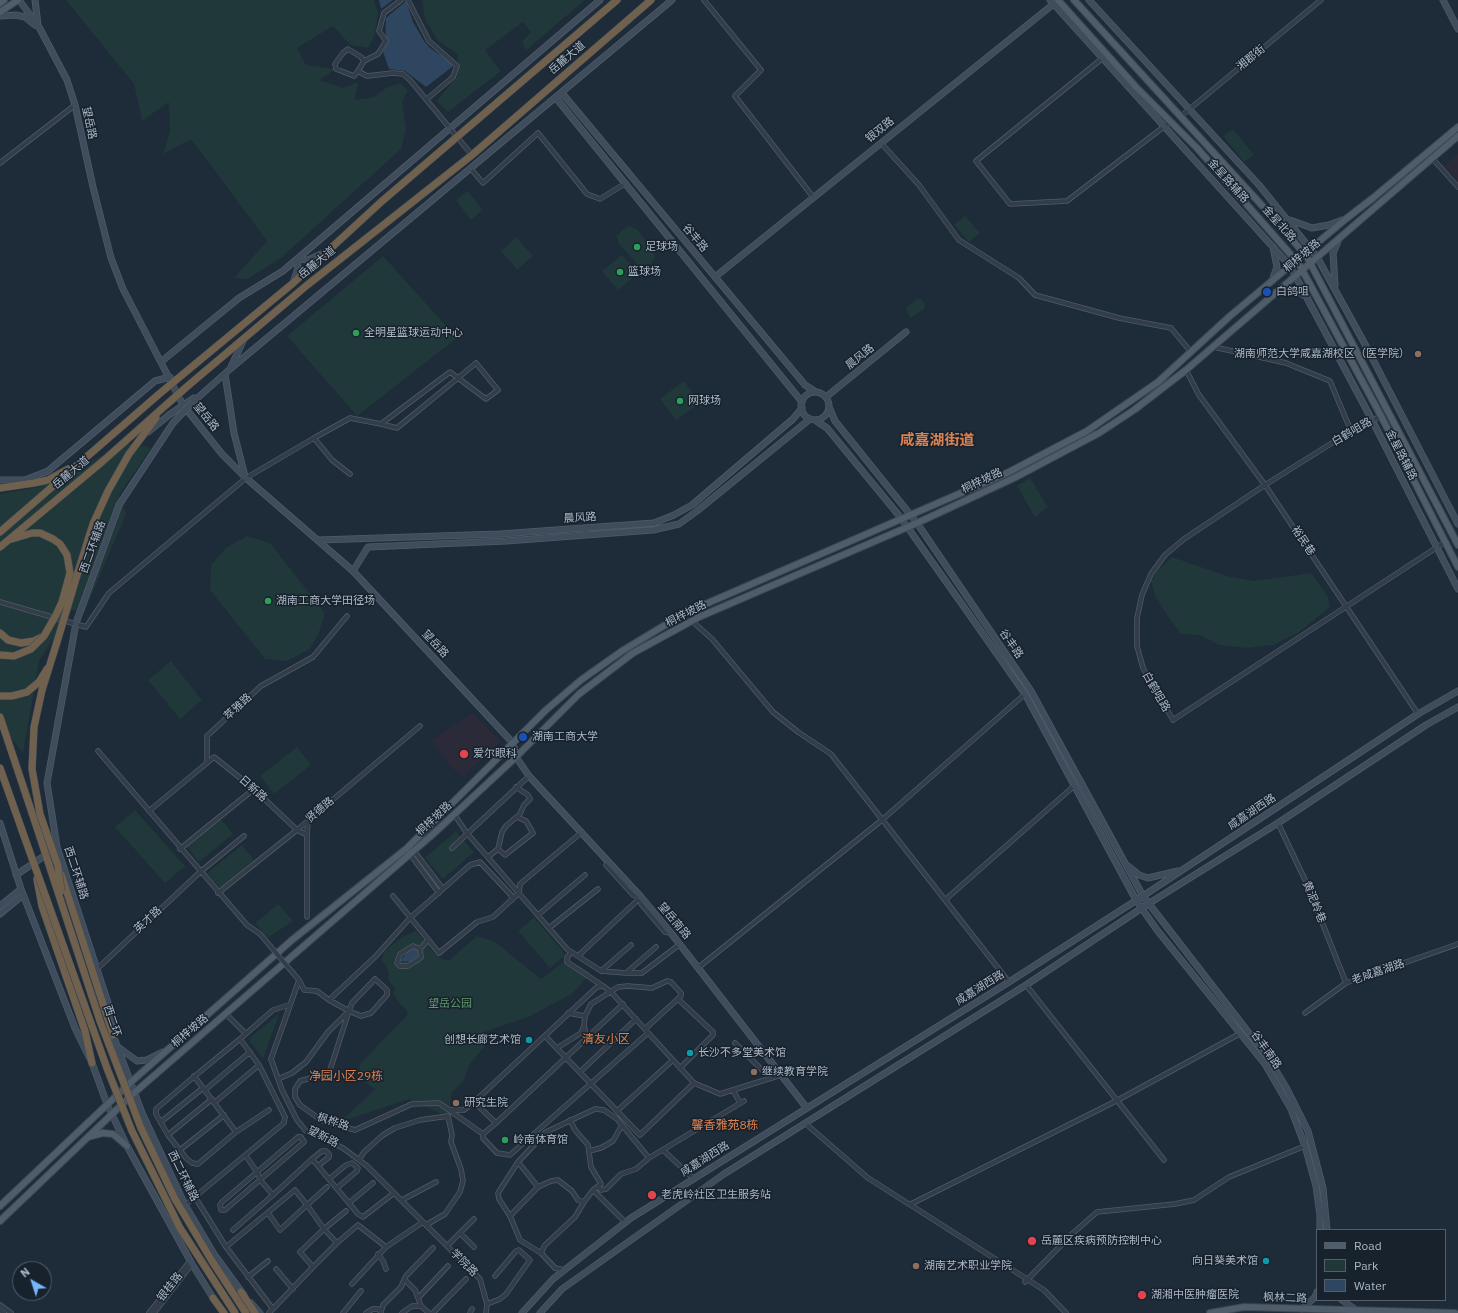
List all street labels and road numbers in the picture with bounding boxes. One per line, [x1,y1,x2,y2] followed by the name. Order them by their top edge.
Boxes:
[546,39,588,77] street label: 岳麓大道
[1234,42,1268,74] street label: 湘郡街
[79,105,99,141] street label: 望岳路
[863,114,897,146] street label: 银双路
[1205,156,1251,206] street label: 金星路辅路
[1259,203,1299,245] street label: 金星北路
[679,221,711,255] street label: 谷丰路
[1281,237,1323,275] street label: 桐梓坡路
[296,244,338,282] street label: 岳麓大道
[843,341,877,373] street label: 晨风路
[190,400,222,434] street label: 望岳路
[1330,415,1374,449] street label: 白鹤咀路
[1383,428,1419,482] street label: 金星路辅路
[50,454,92,492] street label: 岳麓大道
[959,466,1005,496] street label: 桐梓坡路
[563,510,597,526] street label: 晨风路
[77,519,109,575] street label: 西二环辅路
[1288,524,1318,558] street label: 裕民巷
[663,598,709,630] street label: 桐梓坡路
[419,627,451,661] street label: 望岳路
[996,627,1026,661] street label: 谷丰路
[1139,670,1173,714] street label: 白鹤咀路
[221,691,255,723] street label: 萃雅路
[236,773,270,805] street label: 日新路
[1226,791,1278,833] street label: 咸嘉湖西路
[303,794,337,826] street label: 贤德路
[413,799,455,839] street label: 桐梓坡路
[61,845,91,901] street label: 西二环辅路
[1300,879,1328,925] street label: 黄泥岭巷
[655,900,693,942] street label: 望岳南路
[131,904,165,936] street label: 英才路
[1350,957,1406,987] street label: 老咸嘉湖路
[953,968,1007,1008] street label: 咸嘉湖西路
[100,1003,124,1039] street label: 西二环
[169,1012,211,1050] street label: 桐梓坡路
[1248,1028,1284,1072] street label: 谷丰南路
[315,1110,351,1134] street label: 枫桦路
[305,1124,341,1150] street label: 望新路
[678,1139,732,1179] street label: 咸嘉湖西路
[165,1148,201,1204] street label: 西二环辅路
[448,1247,480,1279] street label: 学院路
[155,1270,185,1304] street label: 银桂路
[1263,1291,1307,1305] street label: 枫林二路

